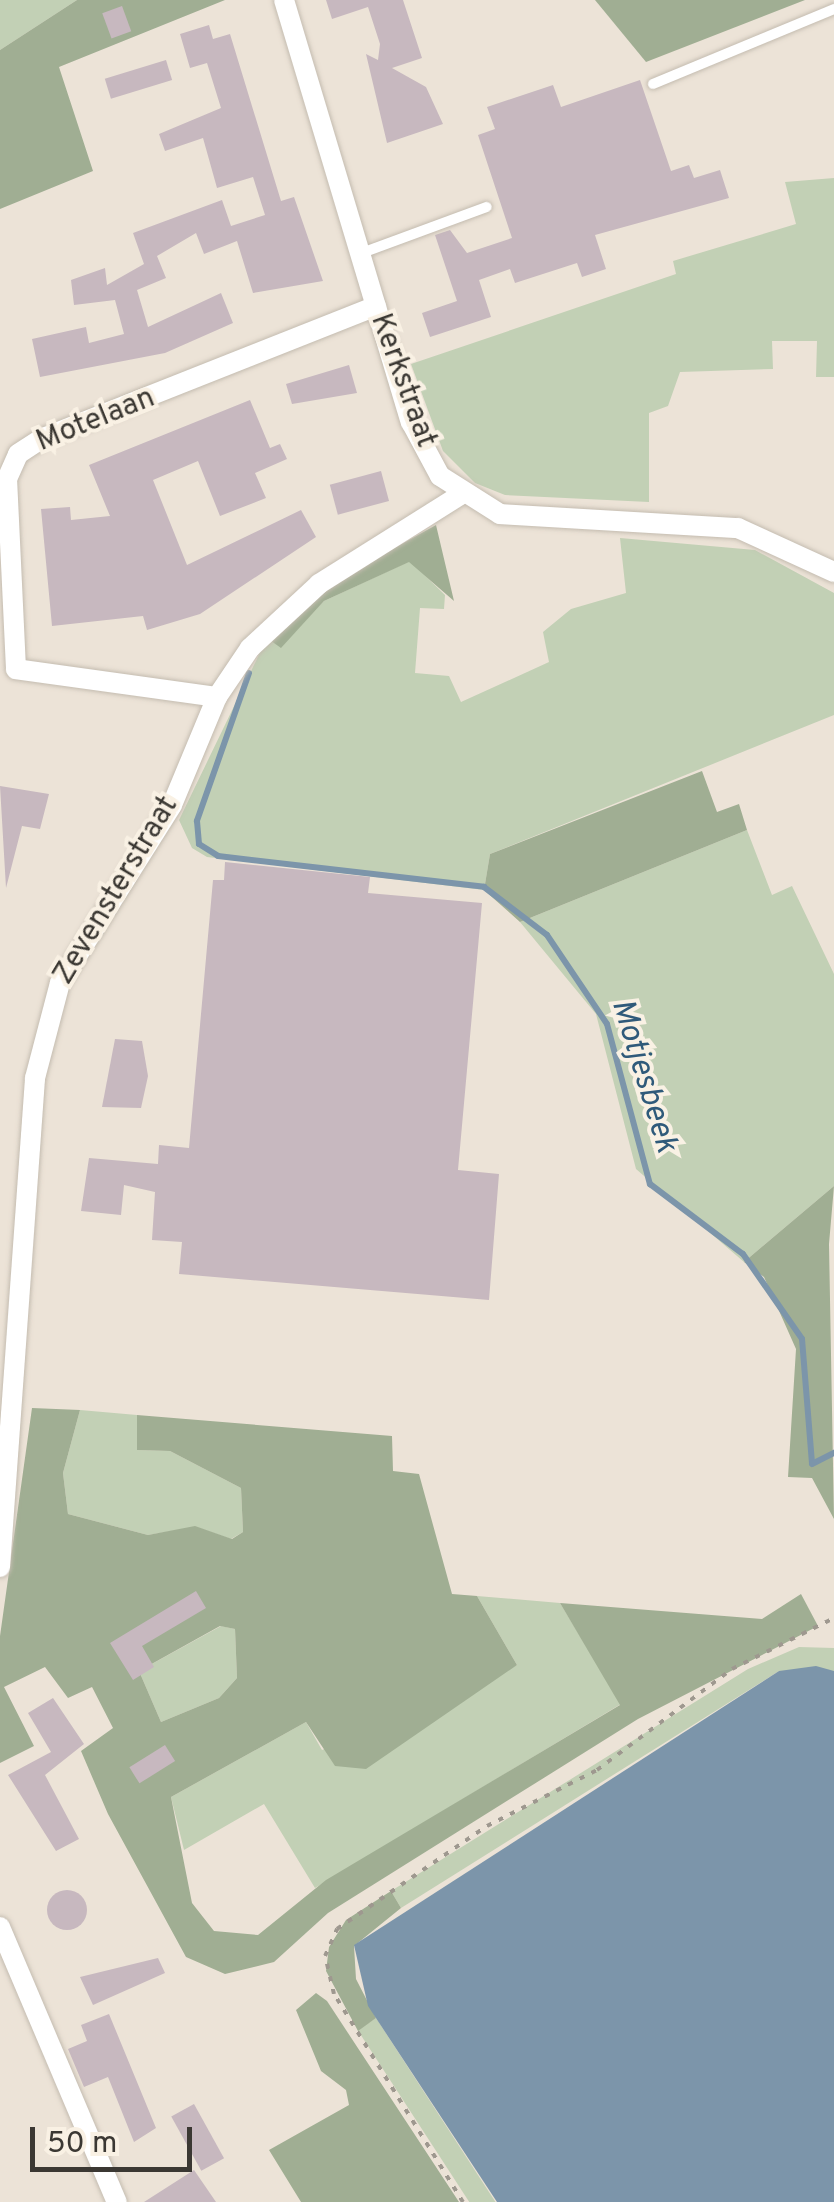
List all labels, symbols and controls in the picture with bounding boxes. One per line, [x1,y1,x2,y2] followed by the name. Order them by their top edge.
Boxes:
[361,309,443,453] street label: Kerkstraat
[31,381,161,461] street label: Motelaan
[47,790,187,992] street label: Zevensterstraat
[602,995,684,1157] water label: Motjesbeek
[35,2107,198,2169] scale bar
[47,2126,117,2163] text: 50 m

